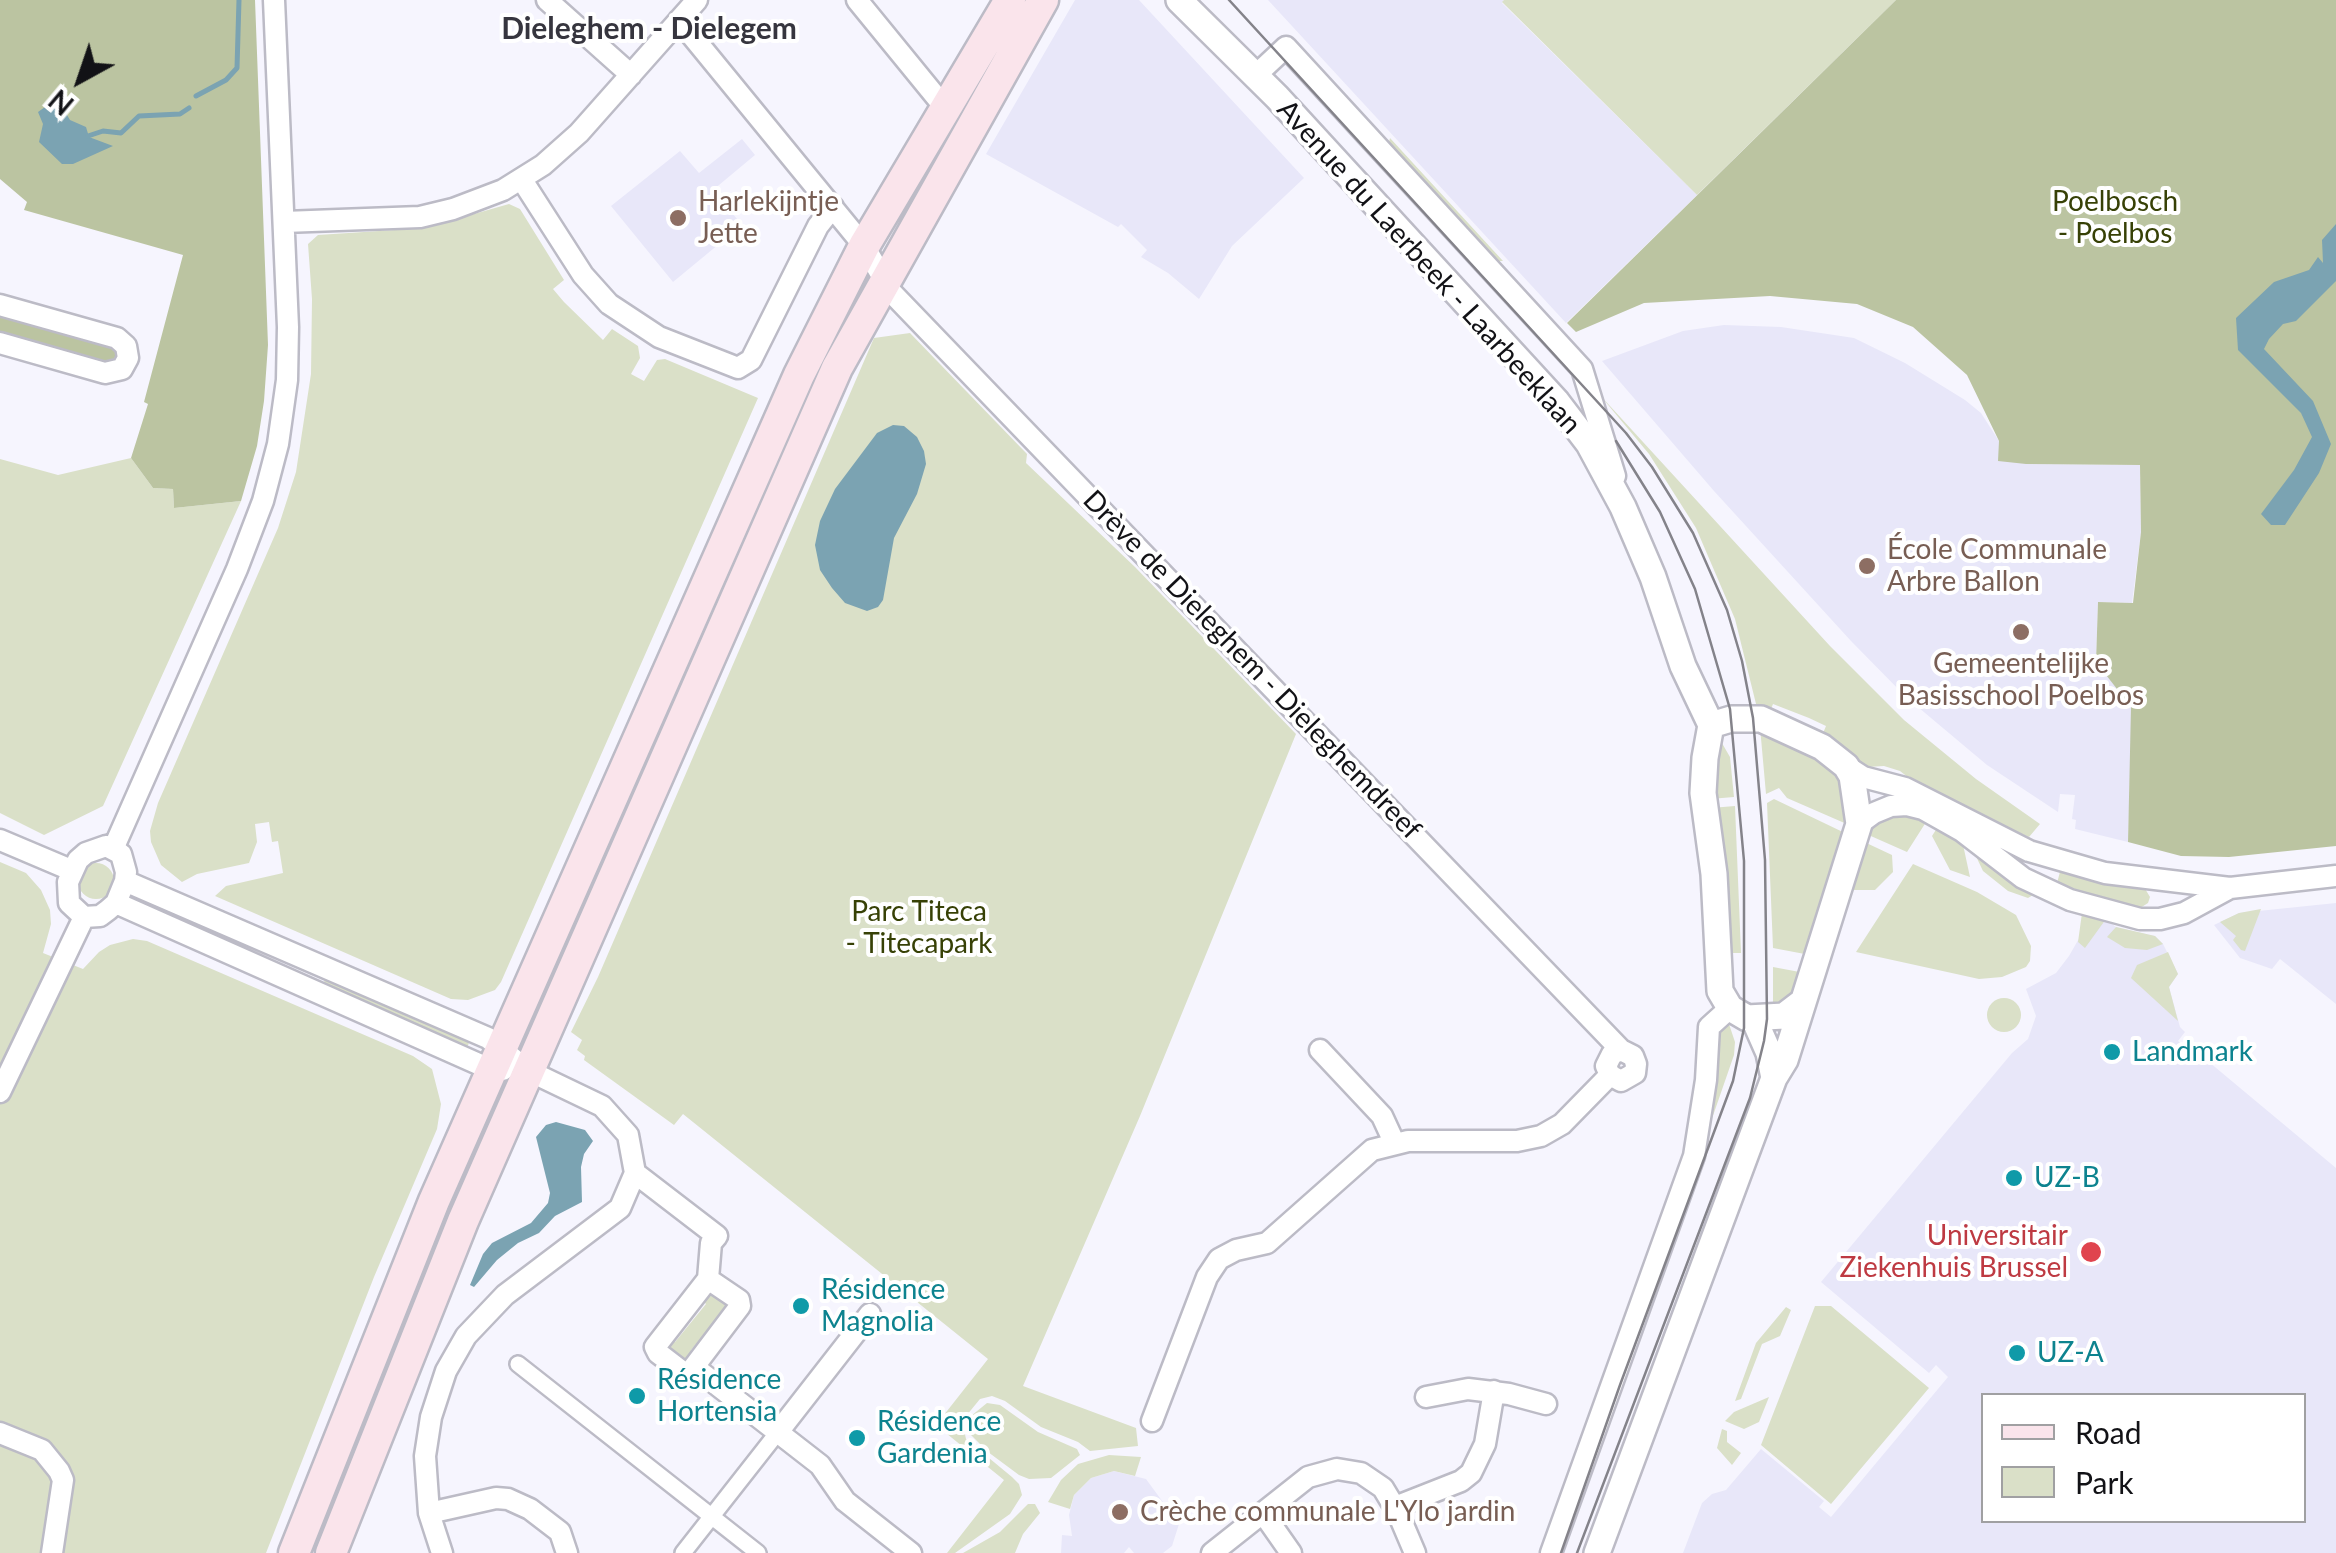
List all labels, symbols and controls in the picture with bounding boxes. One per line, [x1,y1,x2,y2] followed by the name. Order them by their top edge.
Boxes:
[501,11,797,47] district label: Dieleghem - Dielegem
[30,30,130,130] north arrow
[42,83,80,123] text: N
[1270,93,1588,441] street label: Avenue du Laerbeek - Laarbeeklaan
[698,185,839,251] place label: Harlekijntje Jette
[2052,185,2178,251] park label: Poelbosch - Poelbos
[667,207,689,229] marker: Harlekijntje Jette
[1076,484,1428,846] street label: Drève de Dieleghem - Dieleghemdreef
[1887,533,2107,599] place label: École Communale Arbre Ballon
[1856,555,1878,577] marker: École Communale Arbre Ballon
[2010,621,2032,643] marker: Gemeentelijke Basisschool Poelbos
[1898,647,2144,713] place label: Gemeentelijke Basisschool Poelbos
[846,895,992,961] park label: Parc Titeca - Titecapark
[2132,1035,2253,1069] place label: Landmark
[2101,1041,2123,1063] marker: Landmark
[2034,1161,2100,1195] place label: UZ-B
[2003,1167,2025,1189] marker: UZ-B
[1839,1219,2068,1285] place label: Universitair Ziekenhuis Brussel
[2078,1239,2104,1265] marker: Universitair Ziekenhuis Brussel
[821,1273,945,1339] place label: Résidence Magnolia
[790,1295,812,1317] marker: Résidence Magnolia
[2037,1336,2104,1370] place label: UZ-A
[2006,1342,2028,1364] marker: UZ-A
[657,1363,781,1429] place label: Résidence Hortensia
[626,1385,648,1407] marker: Résidence Hortensia
[1981,1393,2306,1523] legend
[877,1405,1001,1471] place label: Résidence Gardenia
[2075,1414,2142,1450] text: Road
[846,1427,868,1449] marker: Résidence Gardenia
[2075,1464,2134,1500] text: Park
[1140,1495,1515,1529] place label: Crèche communale L'Ylo jardin
[1109,1501,1131,1523] marker: Crèche communale L'Ylo jardin

